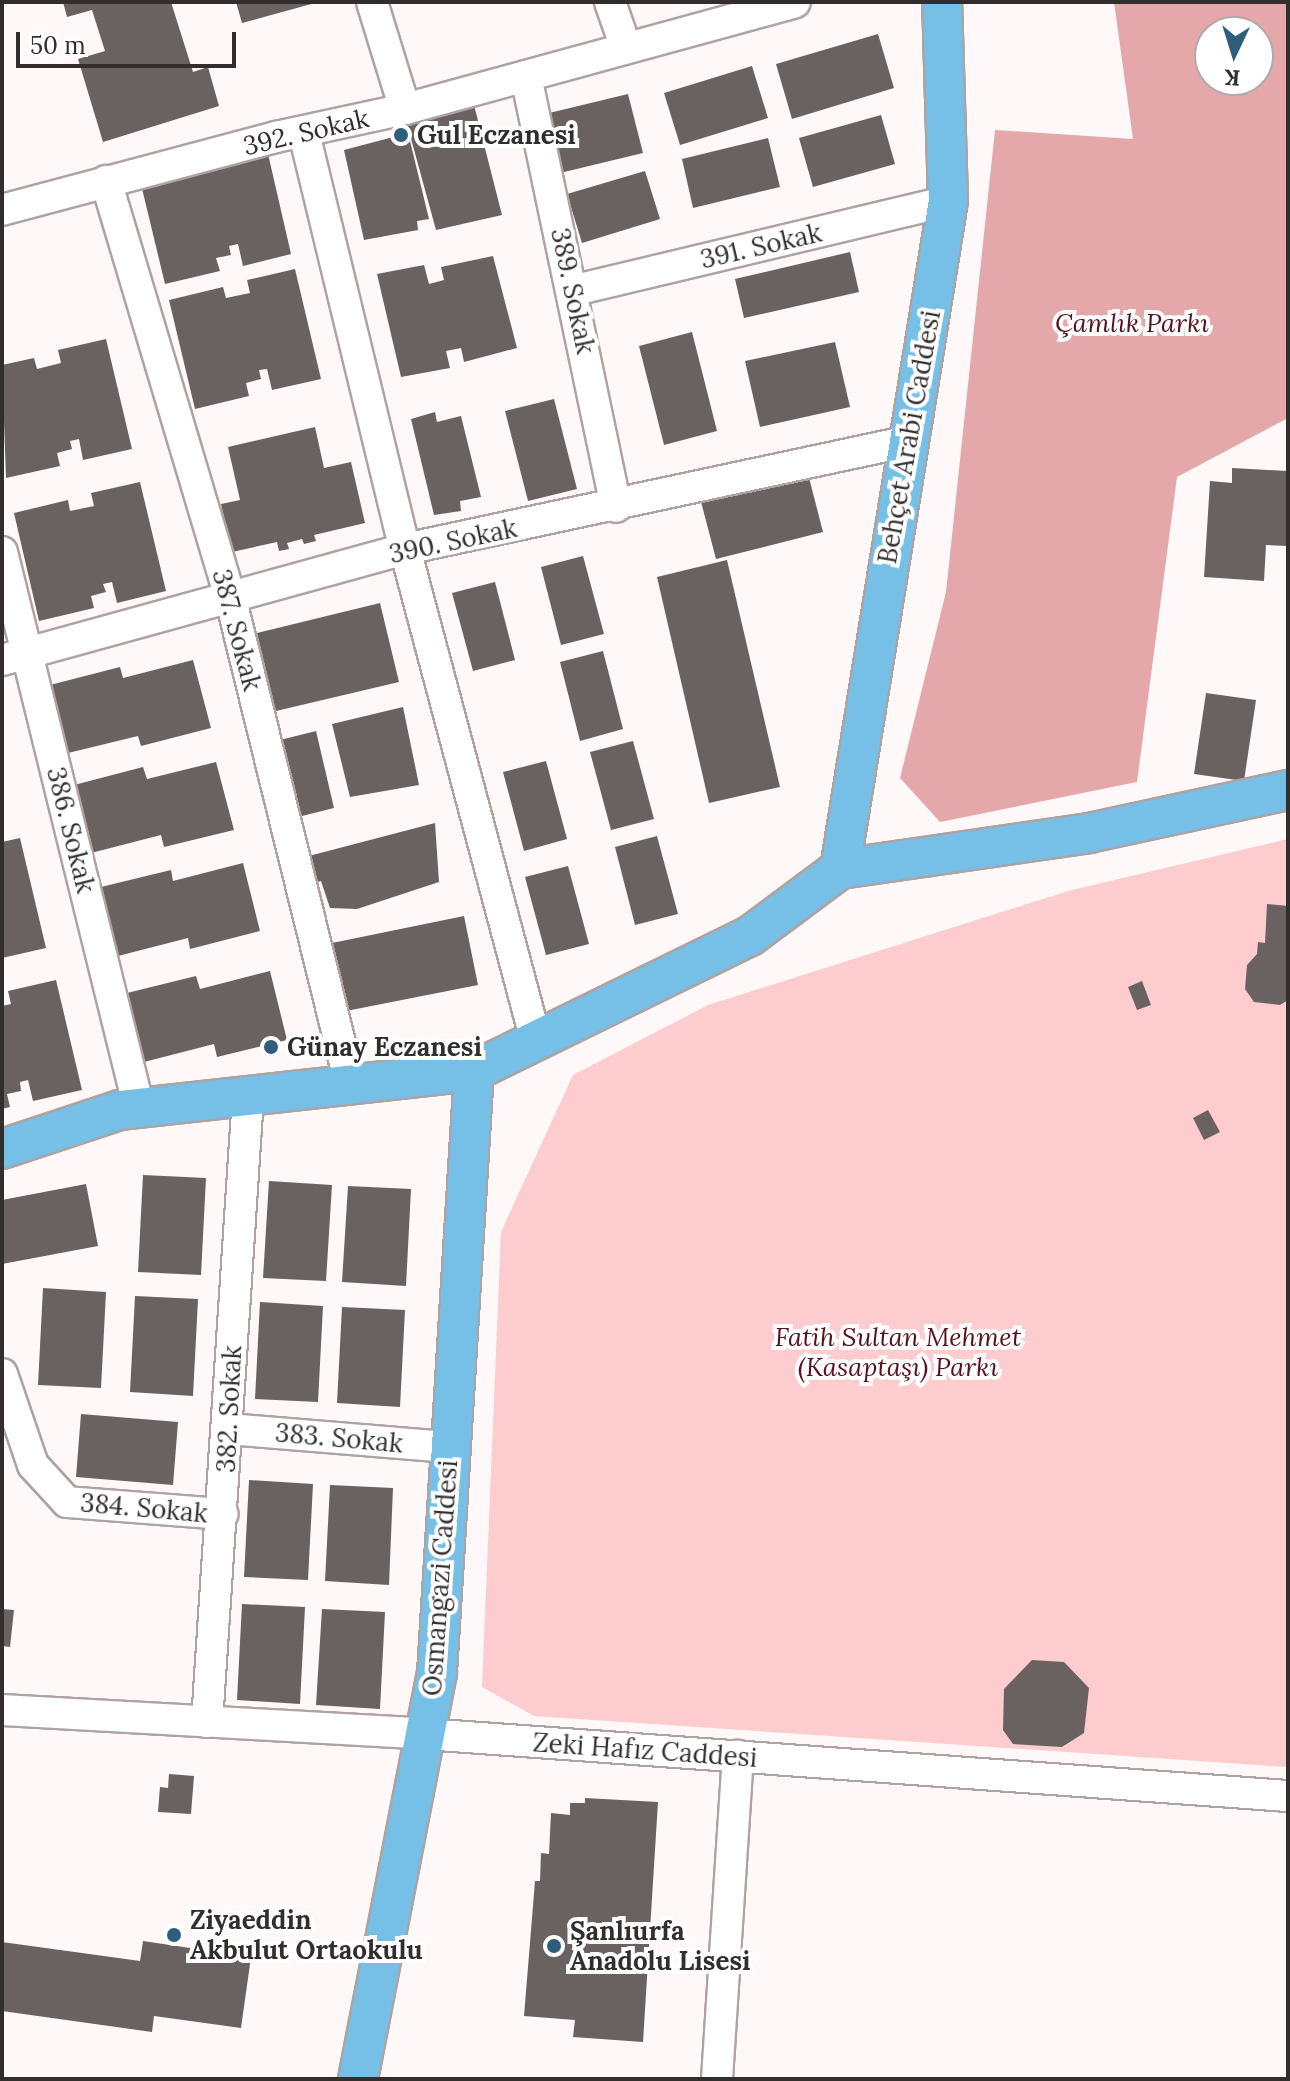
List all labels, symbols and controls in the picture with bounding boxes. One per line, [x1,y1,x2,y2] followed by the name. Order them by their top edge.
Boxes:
[20,16,240,66] scale bar
[1194,16,1274,96] north arrow
[30,30,86,61] text: 50 m
[1224,63,1241,92] text: K
[240,102,372,162] street label: 392. Sokak
[417,119,576,151] place label: Gul Eczanesi
[392,126,410,144] marker: Gul Eczanesi
[697,217,825,275] street label: 391. Sokak
[544,225,602,357] street label: 389. Sokak
[1055,307,1209,339] park label: Çamlık Parkı
[871,308,947,566] street label: Behçet Arabi Caddesi
[386,512,520,570] street label: 390. Sokak
[206,566,268,694] street label: 387. Sokak
[40,764,102,896] street label: 386. Sokak
[287,1031,482,1063] place label: Günay Eczanesi
[262,1038,280,1056] marker: Günay Eczanesi
[775,1321,1021,1382] park label: Fatih Sultan Mehmet (Kasaptaşı) Parkı
[210,1344,248,1474] street label: 382. Sokak
[274,1417,404,1459] street label: 383. Sokak
[416,1459,464,1697] street label: Osmangazi Caddesi
[79,1487,209,1529] street label: 384. Sokak
[532,1727,758,1773] street label: Zeki Hafız Caddesi
[190,1904,423,1966] place label: Ziyaeddin Akbulut Ortaokulu
[570,1915,750,1976] place label: Şanlıurfa Anadolu Lisesi
[165,1926,183,1944] marker: Ziyaeddin Akbulut Ortaokulu
[545,1937,563,1955] marker: Şanlıurfa Anadolu Lisesi

